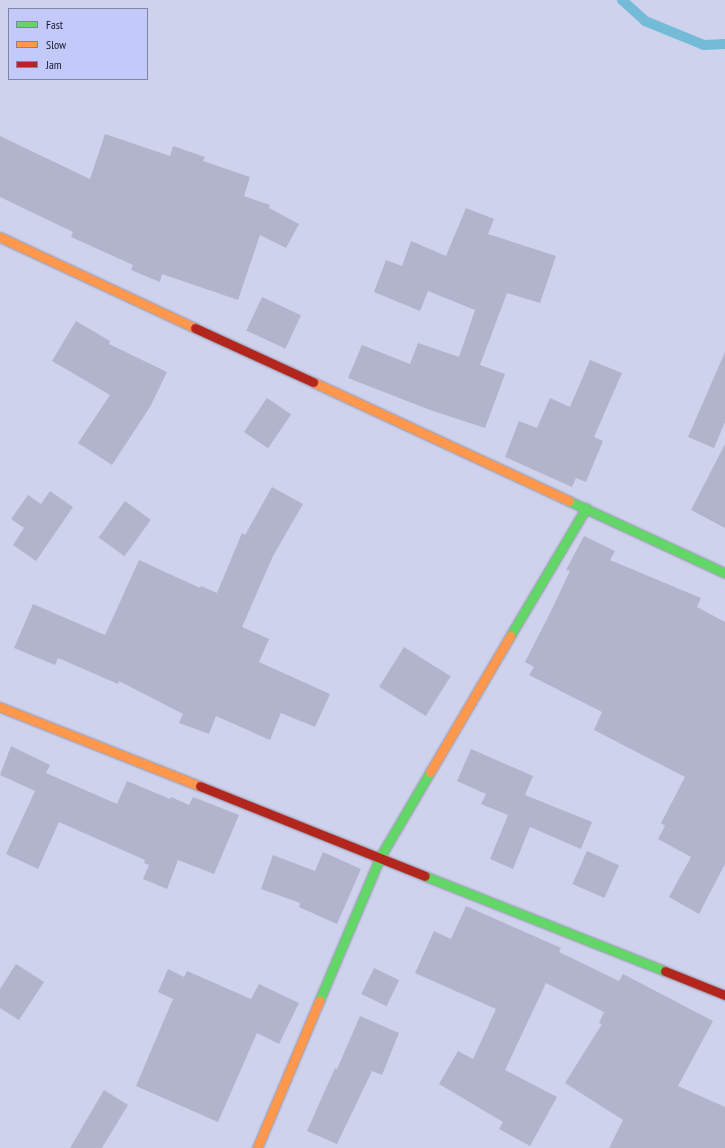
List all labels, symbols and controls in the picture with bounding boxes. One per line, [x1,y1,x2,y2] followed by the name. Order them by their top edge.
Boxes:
[8,8,148,80] legend
[46,17,63,32] text: Fast
[46,37,66,52] text: Slow
[46,57,62,72] text: Jam

